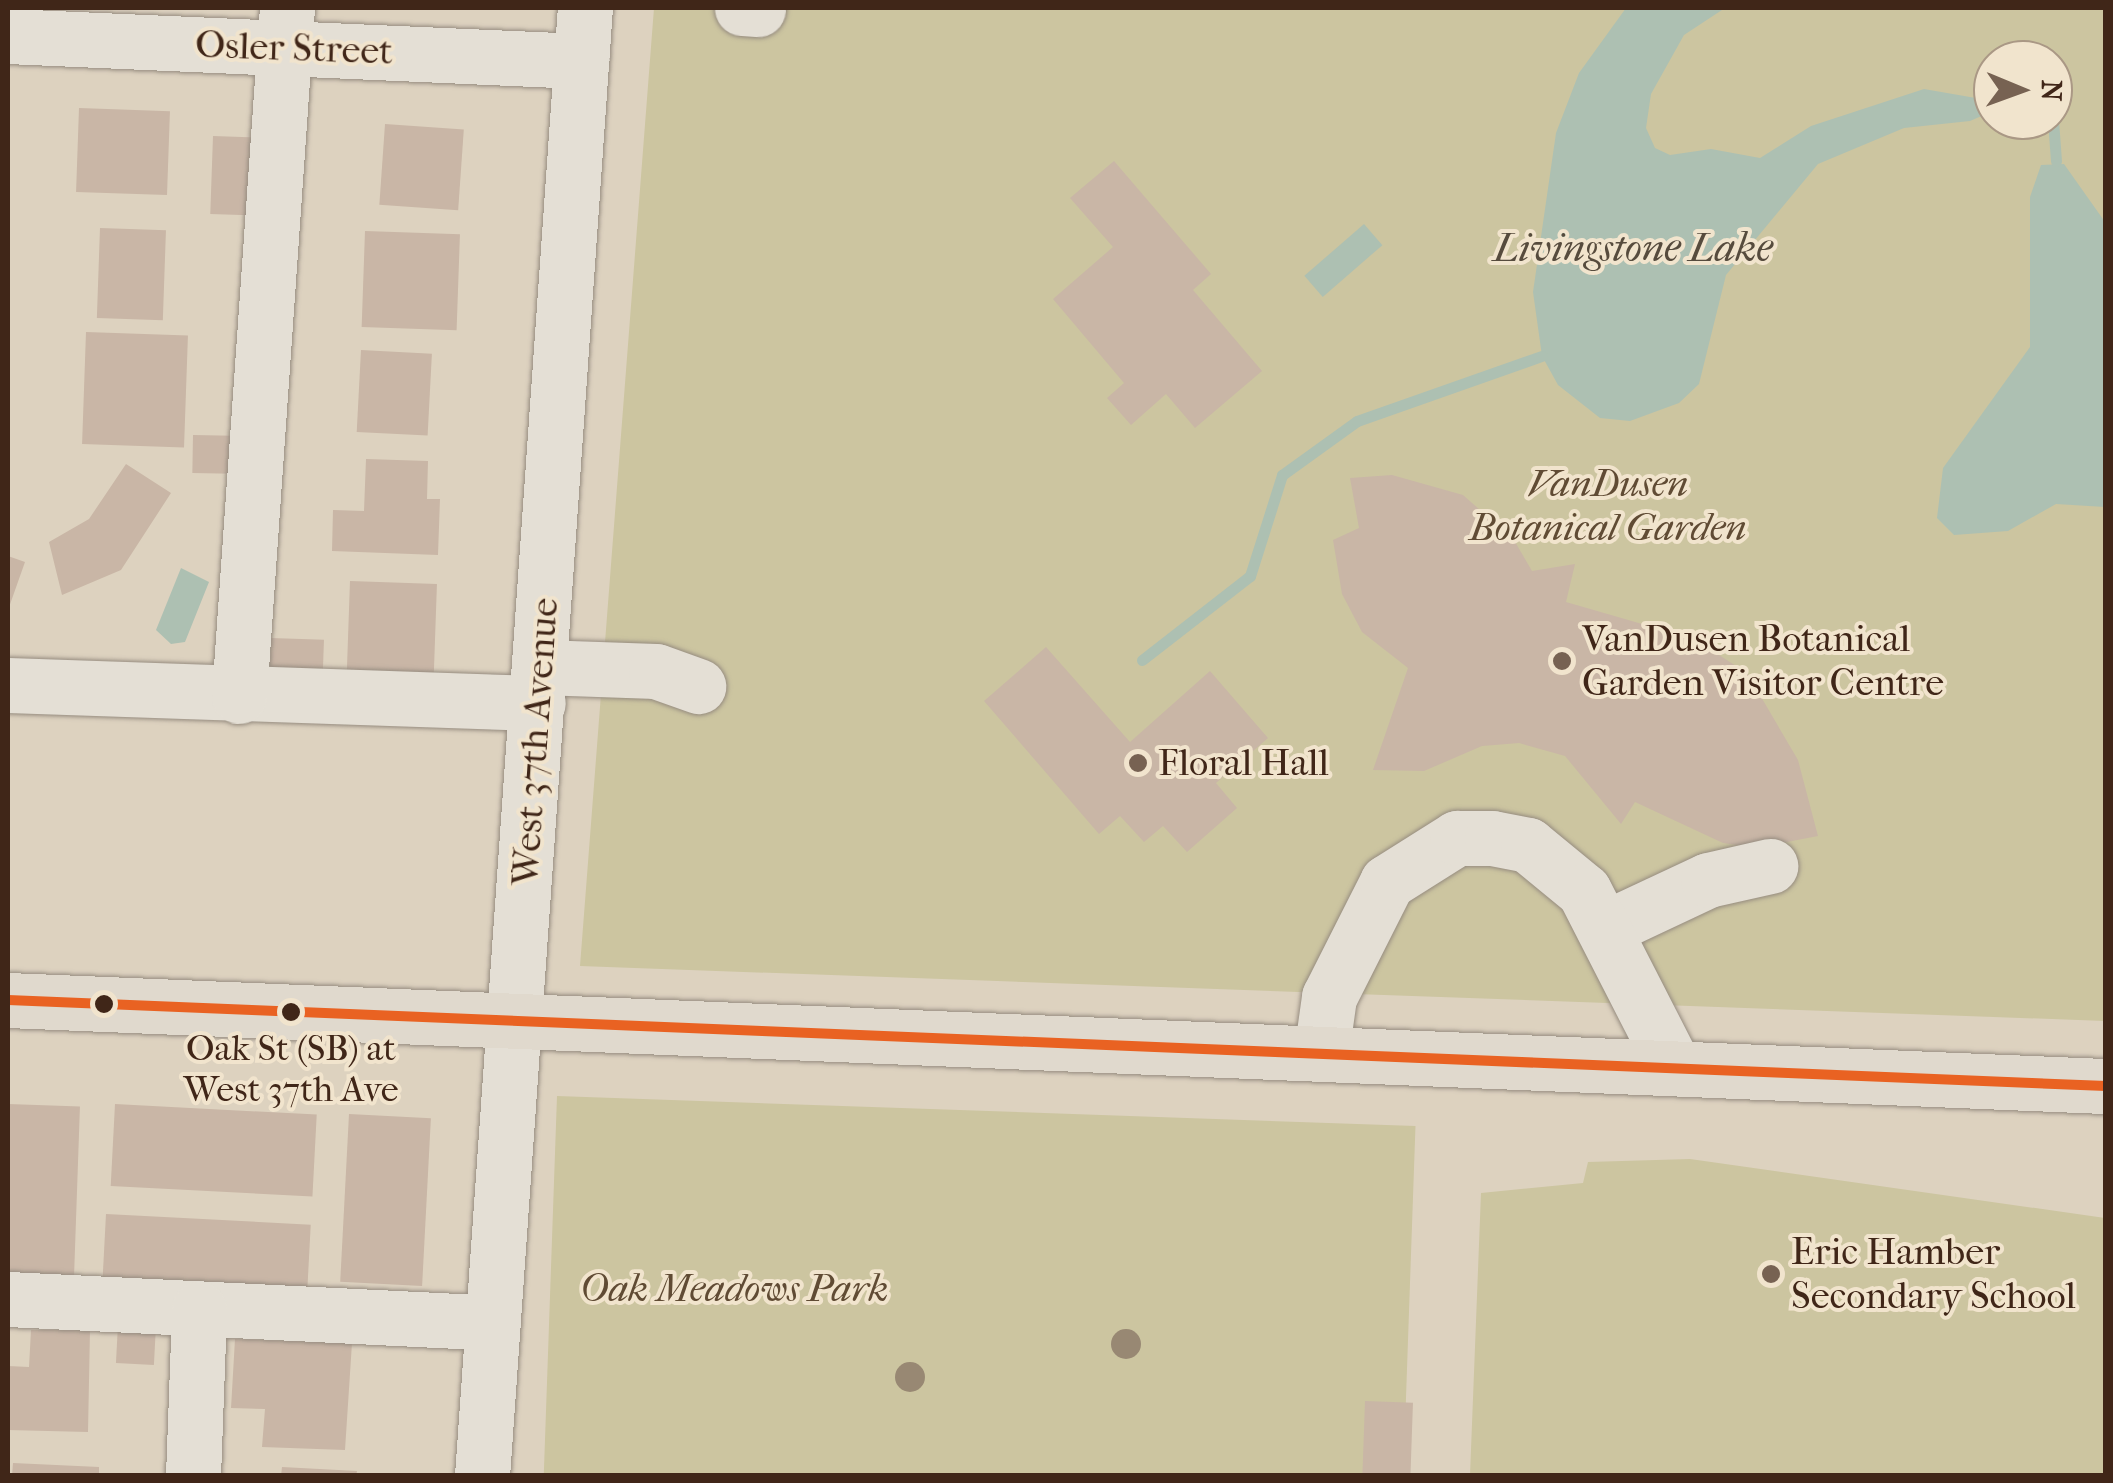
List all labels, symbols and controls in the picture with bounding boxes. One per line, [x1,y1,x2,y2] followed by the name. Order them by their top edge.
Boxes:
[194,22,394,74] street label: Osler Street
[1973,40,2073,140] north arrow
[2035,80,2068,101] text: N
[1493,224,1773,272] water label: Livingstone Lake
[1469,461,1747,550] park label: VanDusen Botanical Garden
[502,596,568,888] street label: West 37th Avenue
[1582,616,1944,706] place label: VanDusen Botanical Garden Visitor Centre
[1551,650,1573,672] marker: VanDusen Botanical Garden Visitor Centre
[1158,740,1329,786] place label: Floral Hall
[1127,752,1149,774] marker: Floral Hall
[94,994,114,1014] unlabelled marker
[281,1002,301,1022] marker: Oak St (SB) at West 37th Ave
[183,1026,399,1111] place label: Oak St (SB) at West 37th Ave
[1791,1229,2076,1318] place label: Eric Hamber Secondary School
[1760,1263,1782,1285] marker: Eric Hamber Secondary School
[580,1266,888,1312] park label: Oak Meadows Park

